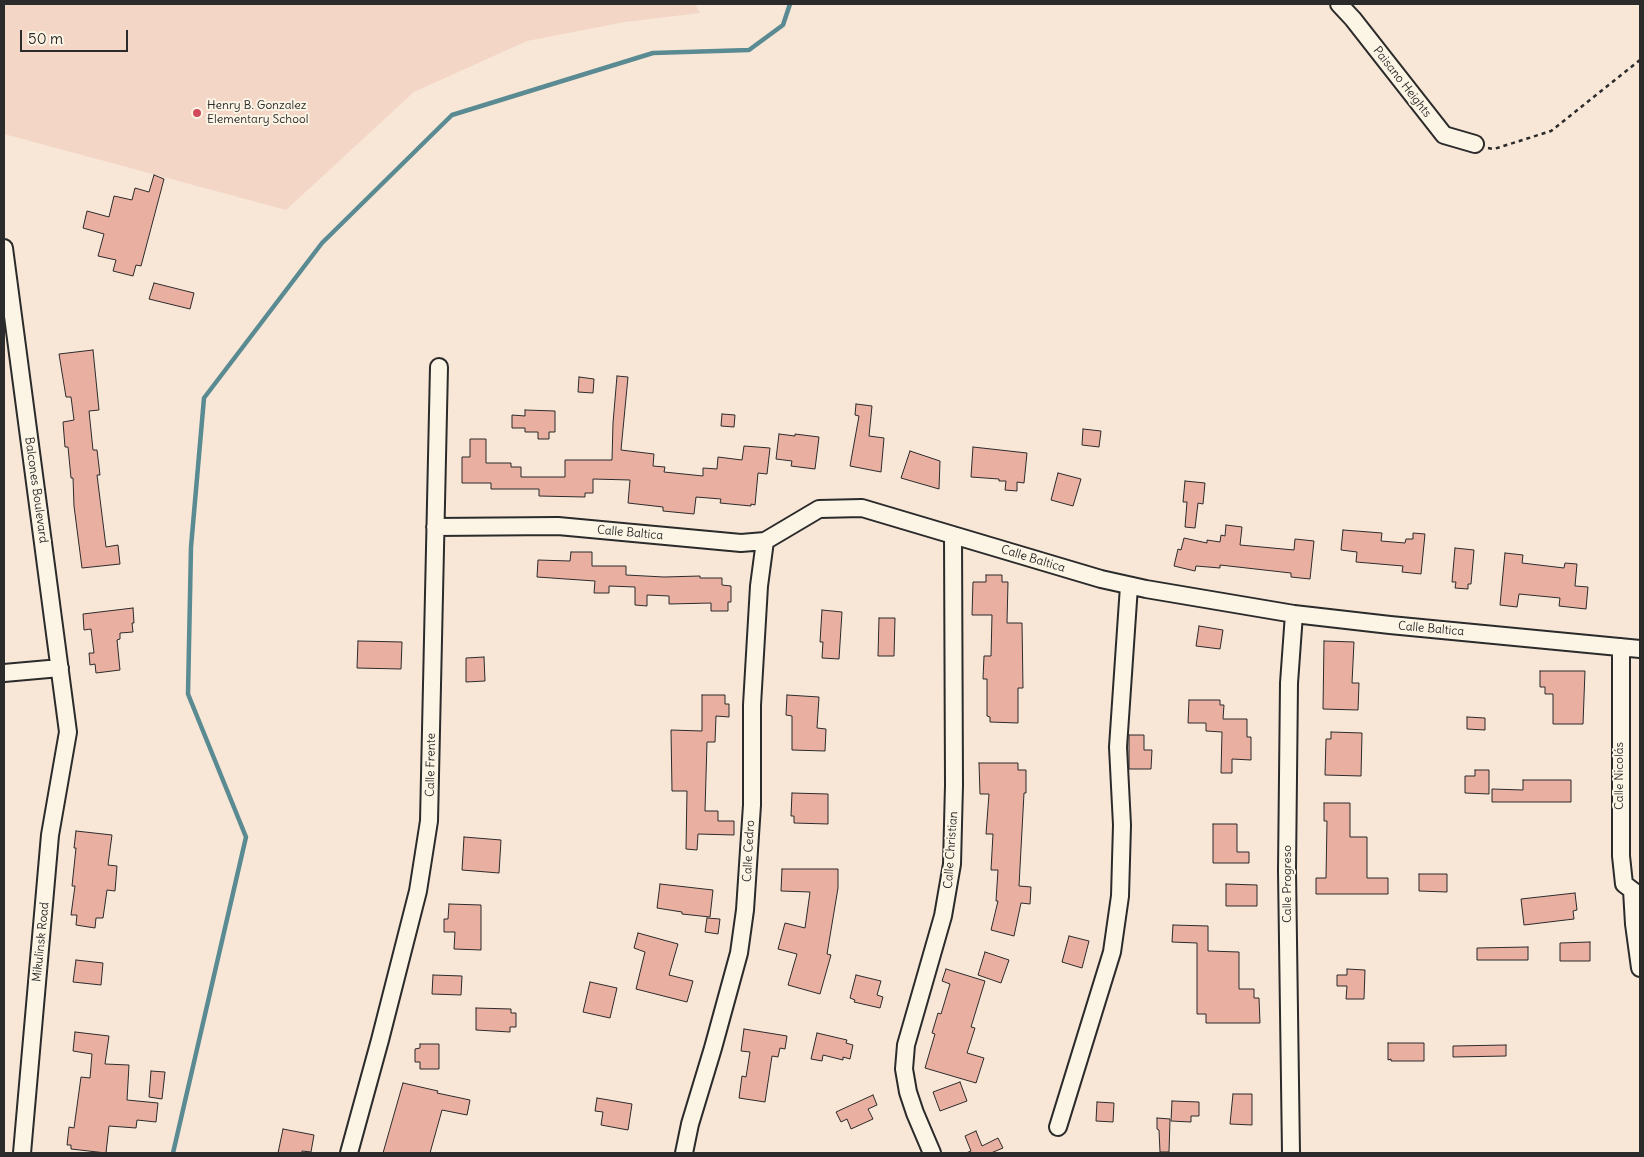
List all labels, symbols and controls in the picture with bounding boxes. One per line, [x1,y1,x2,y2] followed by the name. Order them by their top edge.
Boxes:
[22,20,130,52] scale bar
[28,29,63,48] text: 50 m
[1370,44,1434,120] street label: Paisano Heights
[207,99,308,127] place label: Henry B. Gonzalez Elementary School
[191,107,203,119] marker: Henry B. Gonzalez Elementary School
[21,436,51,544] street label: Balcones Boulevard
[596,523,664,543] street label: Calle Baltica
[999,542,1067,576] street label: Calle Baltica
[1397,619,1465,639] street label: Calle Baltica
[423,733,439,797] street label: Calle Frente
[1613,742,1627,810] street label: Calle Nicolás
[941,811,961,889] street label: Calle Christian
[740,820,758,882] street label: Calle Cedro
[1281,845,1295,923] street label: Calle Progreso
[30,901,52,983] street label: Mikulinsk Road

